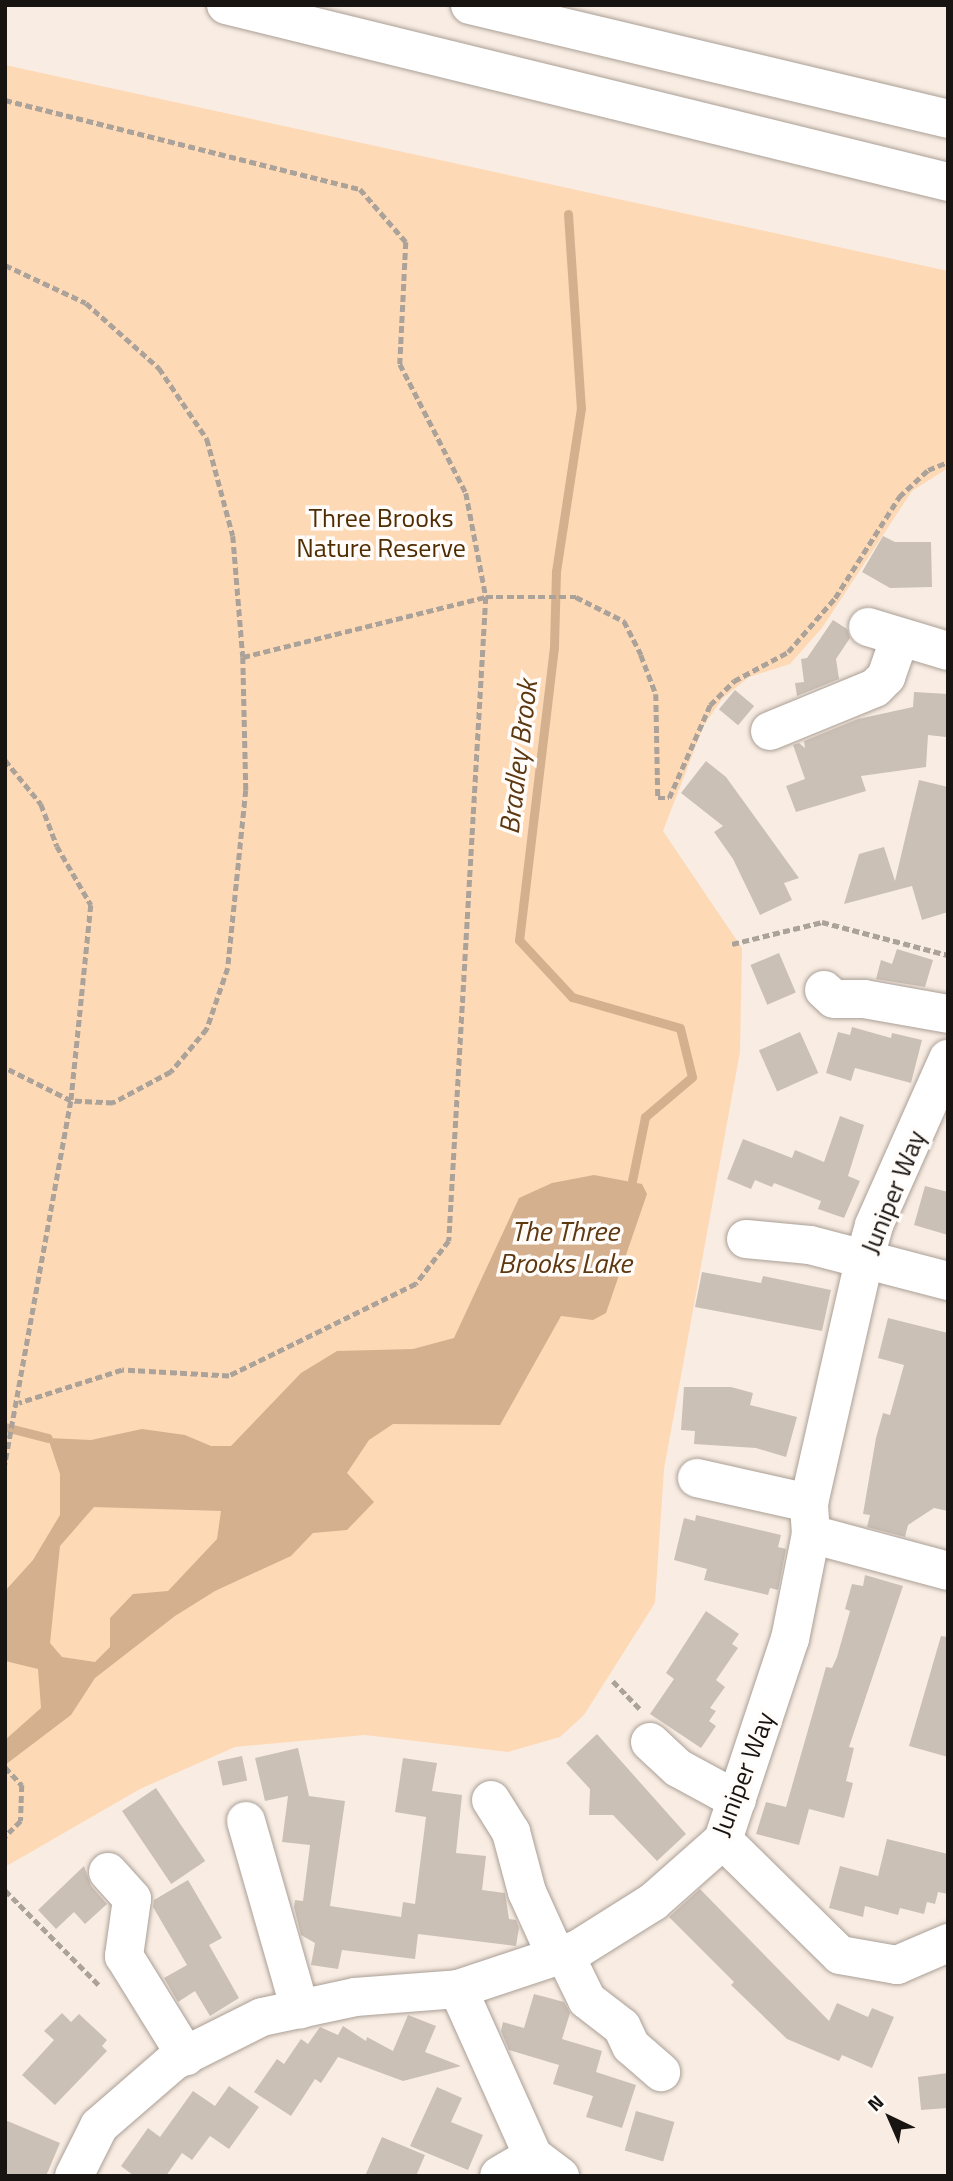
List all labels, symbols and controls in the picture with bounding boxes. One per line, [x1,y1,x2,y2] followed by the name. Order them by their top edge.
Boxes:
[296,502,466,564] park label: Three Brooks Nature Reserve
[492,678,544,836] water label: Bradley Brook
[854,1126,932,1258] street label: Juniper Way
[498,1214,632,1280] water label: The Three Brooks Lake
[705,1707,781,1841] street label: Juniper Way
[855,2083,925,2153] north arrow
[860,2088,890,2118] text: N

